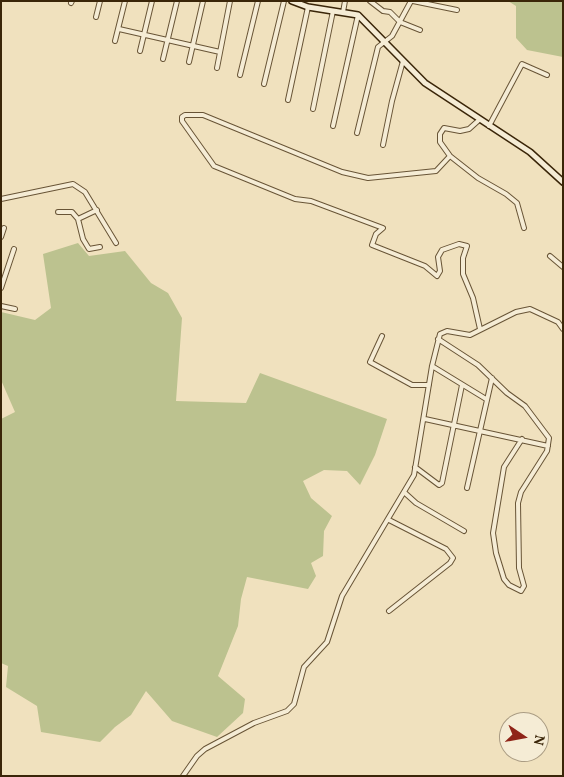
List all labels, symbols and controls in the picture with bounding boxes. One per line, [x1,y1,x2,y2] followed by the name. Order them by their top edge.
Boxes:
[499,712,549,762] north arrow
[528,733,549,747] text: N

